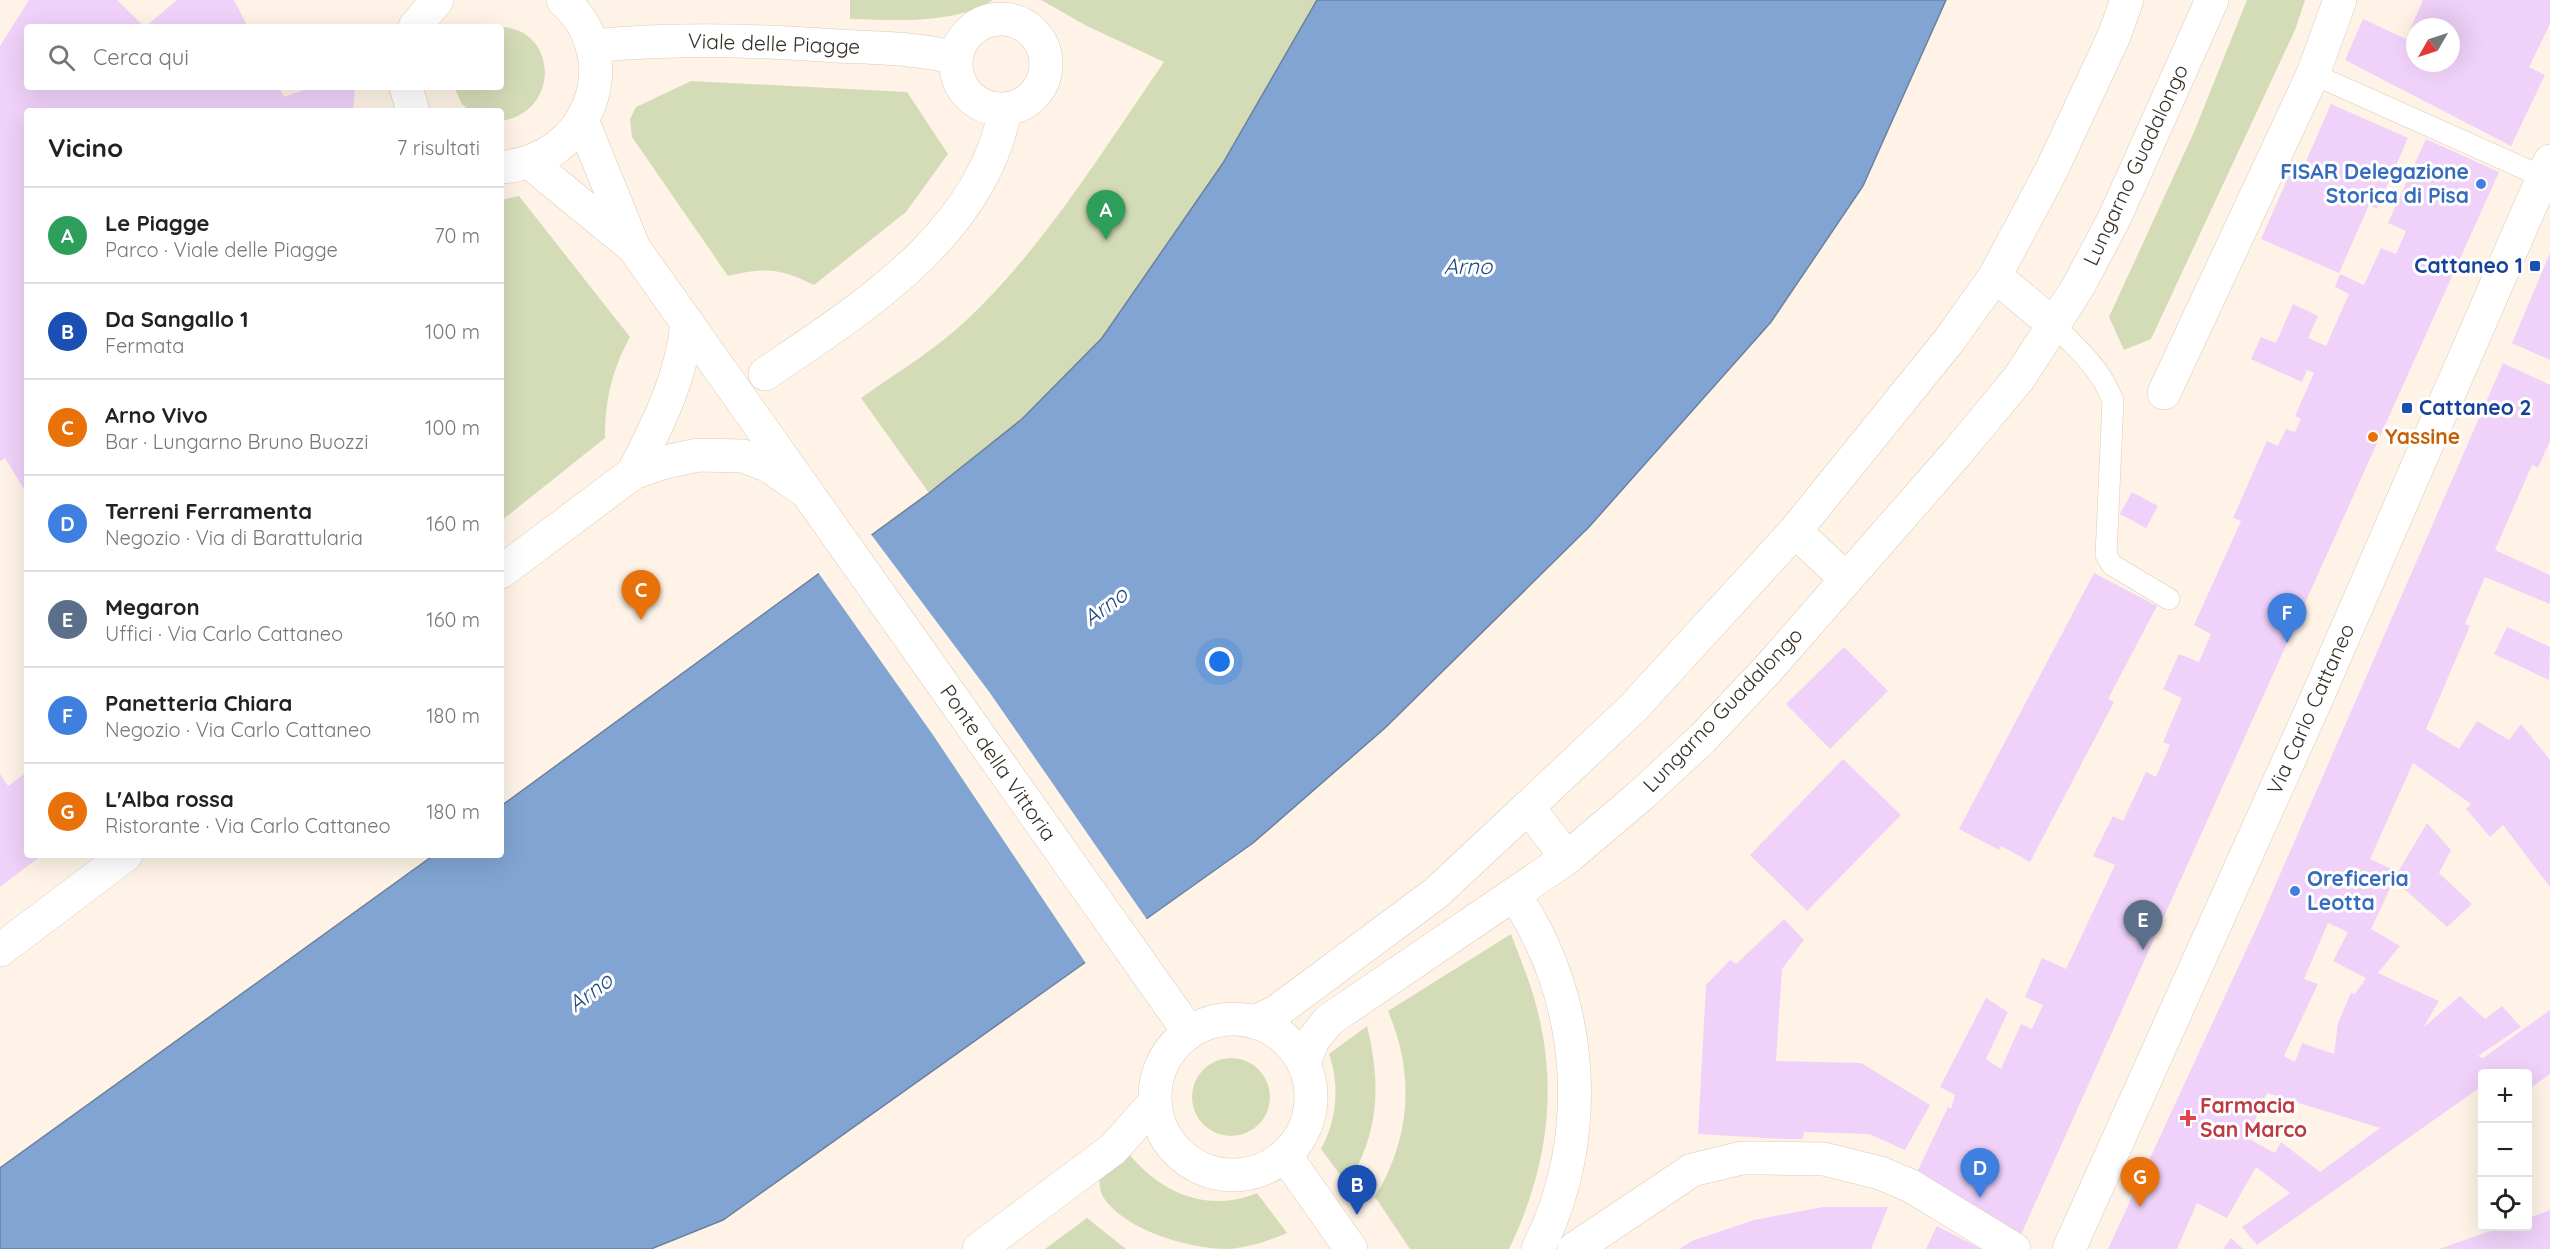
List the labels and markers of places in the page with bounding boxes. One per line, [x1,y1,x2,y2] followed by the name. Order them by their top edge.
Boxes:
[2280,158,2469,208] place label: FISAR Delegazione Storica di Pisa
[2474,177,2488,191] marker: FISAR Delegazione Storica di Pisa
[1086,190,1126,240] pin: A
[2414,252,2523,278] place label: Cattaneo 1
[2528,259,2542,273] marker: Cattaneo 1
[2419,394,2532,420] place label: Cattaneo 2
[2400,401,2414,415] marker: Cattaneo 2
[2385,423,2460,449] place label: Yassine
[2366,430,2380,444] marker: Yassine
[622,570,660,620] pin: C
[2268,594,2306,643] pin: F
[2307,865,2409,915] place label: Oreficeria Leotta
[2288,884,2302,898] marker: Oreficeria Leotta
[2124,900,2162,950] pin: E
[2200,1092,2307,1142] place label: Farmacia San Marco
[2181,1111,2195,1125] marker: Farmacia San Marco
[1960,1148,2000,1198] pin: D
[2120,1158,2160,1207] pin: G
[1338,1166,1376,1215] pin: B

